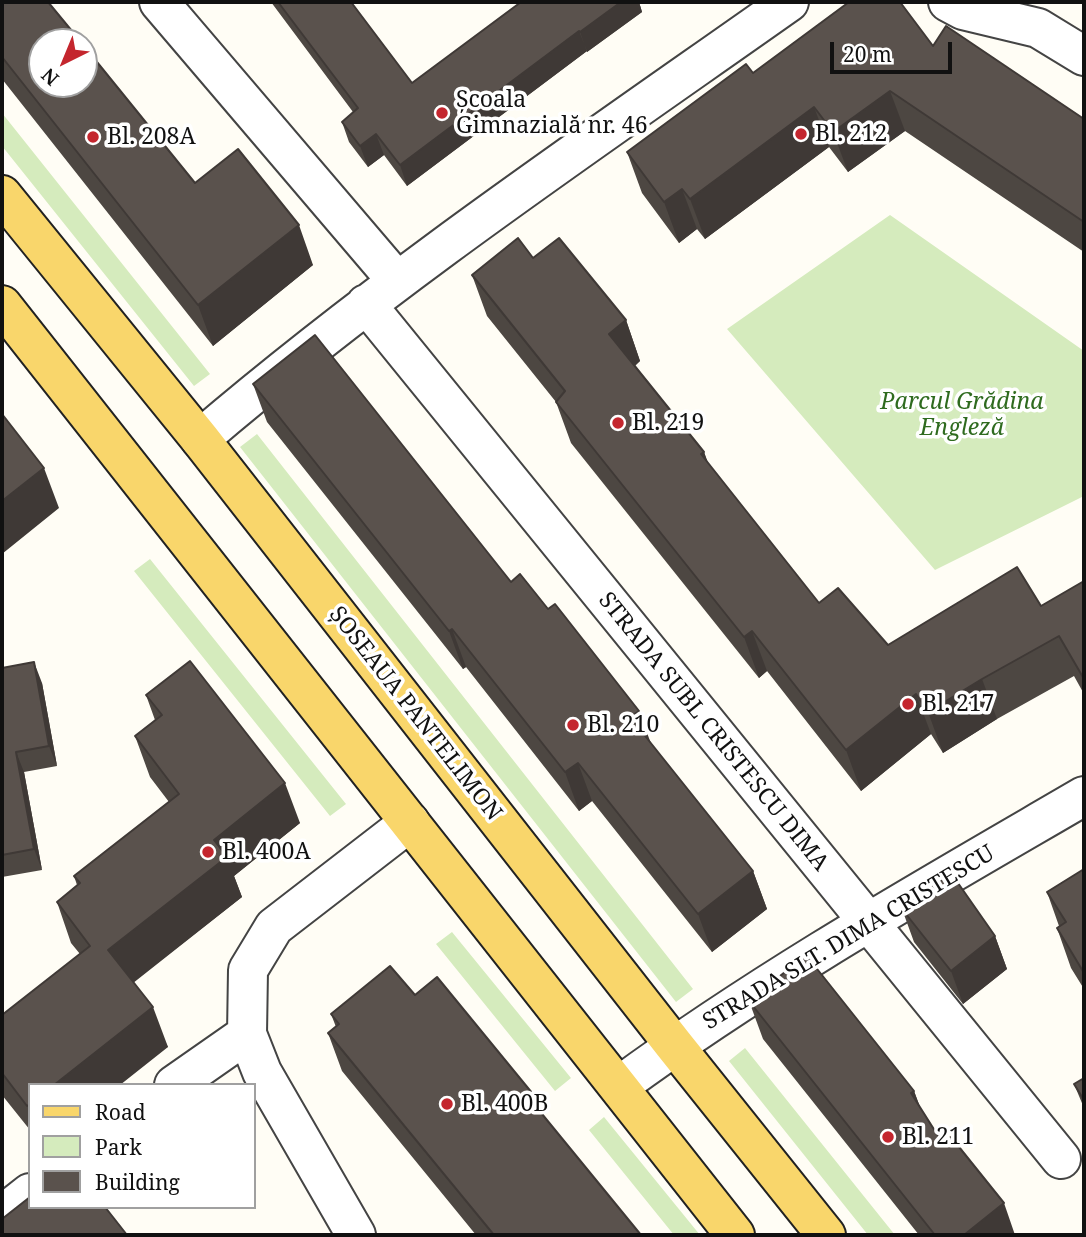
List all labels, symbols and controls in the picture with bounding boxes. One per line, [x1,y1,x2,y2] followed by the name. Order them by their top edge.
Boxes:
[28,28,98,98] north arrow
[834,28,956,72] scale bar
[843,40,892,68] text: 20 m
[36,62,64,92] text: N
[456,86,648,140] place label: Școala Gimnazială nr. 46
[434,105,450,121] marker: Școala Gimnazială nr. 46
[815,120,887,148] place label: Bl. 212
[107,123,196,151] place label: Bl. 208A
[793,126,809,142] marker: Bl. 212
[85,129,101,145] marker: Bl. 208A
[880,388,1044,442] park label: Parcul Grădina Engleză
[632,409,704,437] place label: Bl. 219
[610,415,626,431] marker: Bl. 219
[592,587,834,877] street label: STRADA SUBL CRISTESCU DIMA
[323,601,507,827] street label: ȘOSEAUA PANTELIMON
[922,690,994,718] place label: Bl. 217
[900,696,916,712] marker: Bl. 217
[587,711,659,739] place label: Bl. 210
[565,717,581,733] marker: Bl. 210
[222,838,311,866] place label: Bl. 400A
[698,840,1000,1036] street label: STRADA SLT. DIMA CRISTESCU
[200,844,216,860] marker: Bl. 400A
[28,1083,256,1209] legend
[461,1090,549,1118] place label: Bl. 400B
[439,1096,455,1112] marker: Bl. 400B
[95,1098,146,1126] text: Road
[902,1123,974,1151] place label: Bl. 211
[880,1129,896,1145] marker: Bl. 211
[95,1133,142,1161] text: Park
[95,1168,180,1196] text: Building

